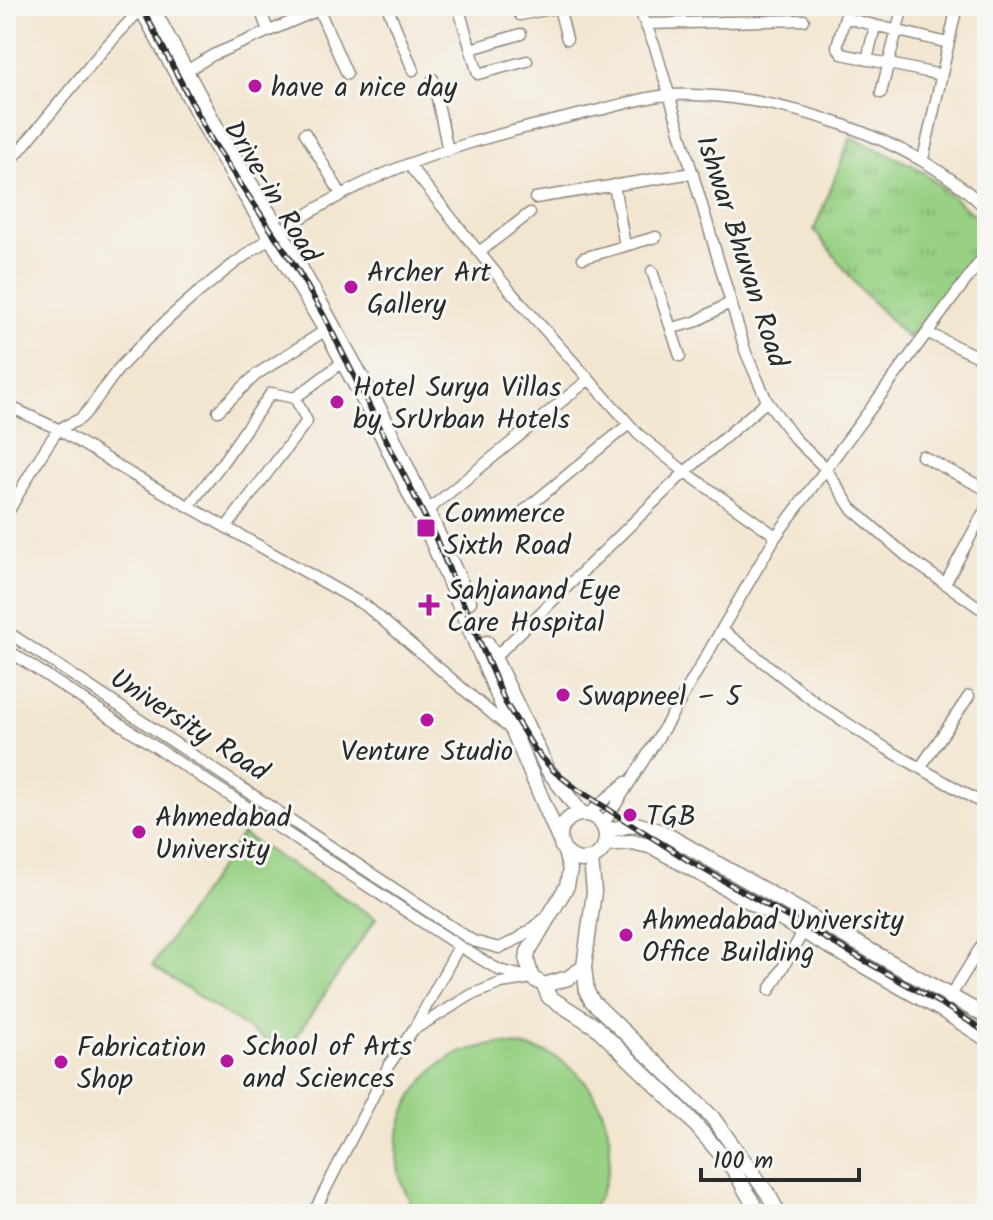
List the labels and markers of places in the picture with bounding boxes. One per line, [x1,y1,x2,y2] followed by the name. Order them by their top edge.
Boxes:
[271,66,458,111] place label: have a nice day
[246,77,264,95] marker: have a nice day
[367,251,492,328] place label: Archer Art Gallery
[342,278,360,296] marker: Archer Art Gallery
[353,366,570,443] place label: Hotel Surya Villas by SrUrban Hotels
[328,393,346,411] marker: Hotel Surya Villas by SrUrban Hotels
[444,492,572,569] place label: Commerce Sixth Road
[415,517,437,539] marker: Commerce Sixth Road
[447,569,621,646] place label: Sahjanand Eye Care Hospital
[418,594,440,616] marker: Sahjanand Eye Care Hospital
[579,675,743,720] place label: Swapneel – 5
[554,686,572,704] marker: Swapneel – 5
[418,711,436,729] marker: Venture Studio
[341,730,513,775] place label: Venture Studio
[646,795,696,840] place label: TGB
[155,796,292,873] place label: Ahmedabad University
[621,806,639,824] marker: TGB
[130,823,148,841] marker: Ahmedabad University
[642,899,905,976] place label: Ahmedabad University Office Building
[617,926,635,944] marker: Ahmedabad University Office Building
[243,1025,412,1102] place label: School of Arts and Sciences
[77,1026,206,1103] place label: Fabrication Shop
[218,1052,236,1070] marker: School of Arts and Sciences
[52,1053,70,1071] marker: Fabrication Shop

